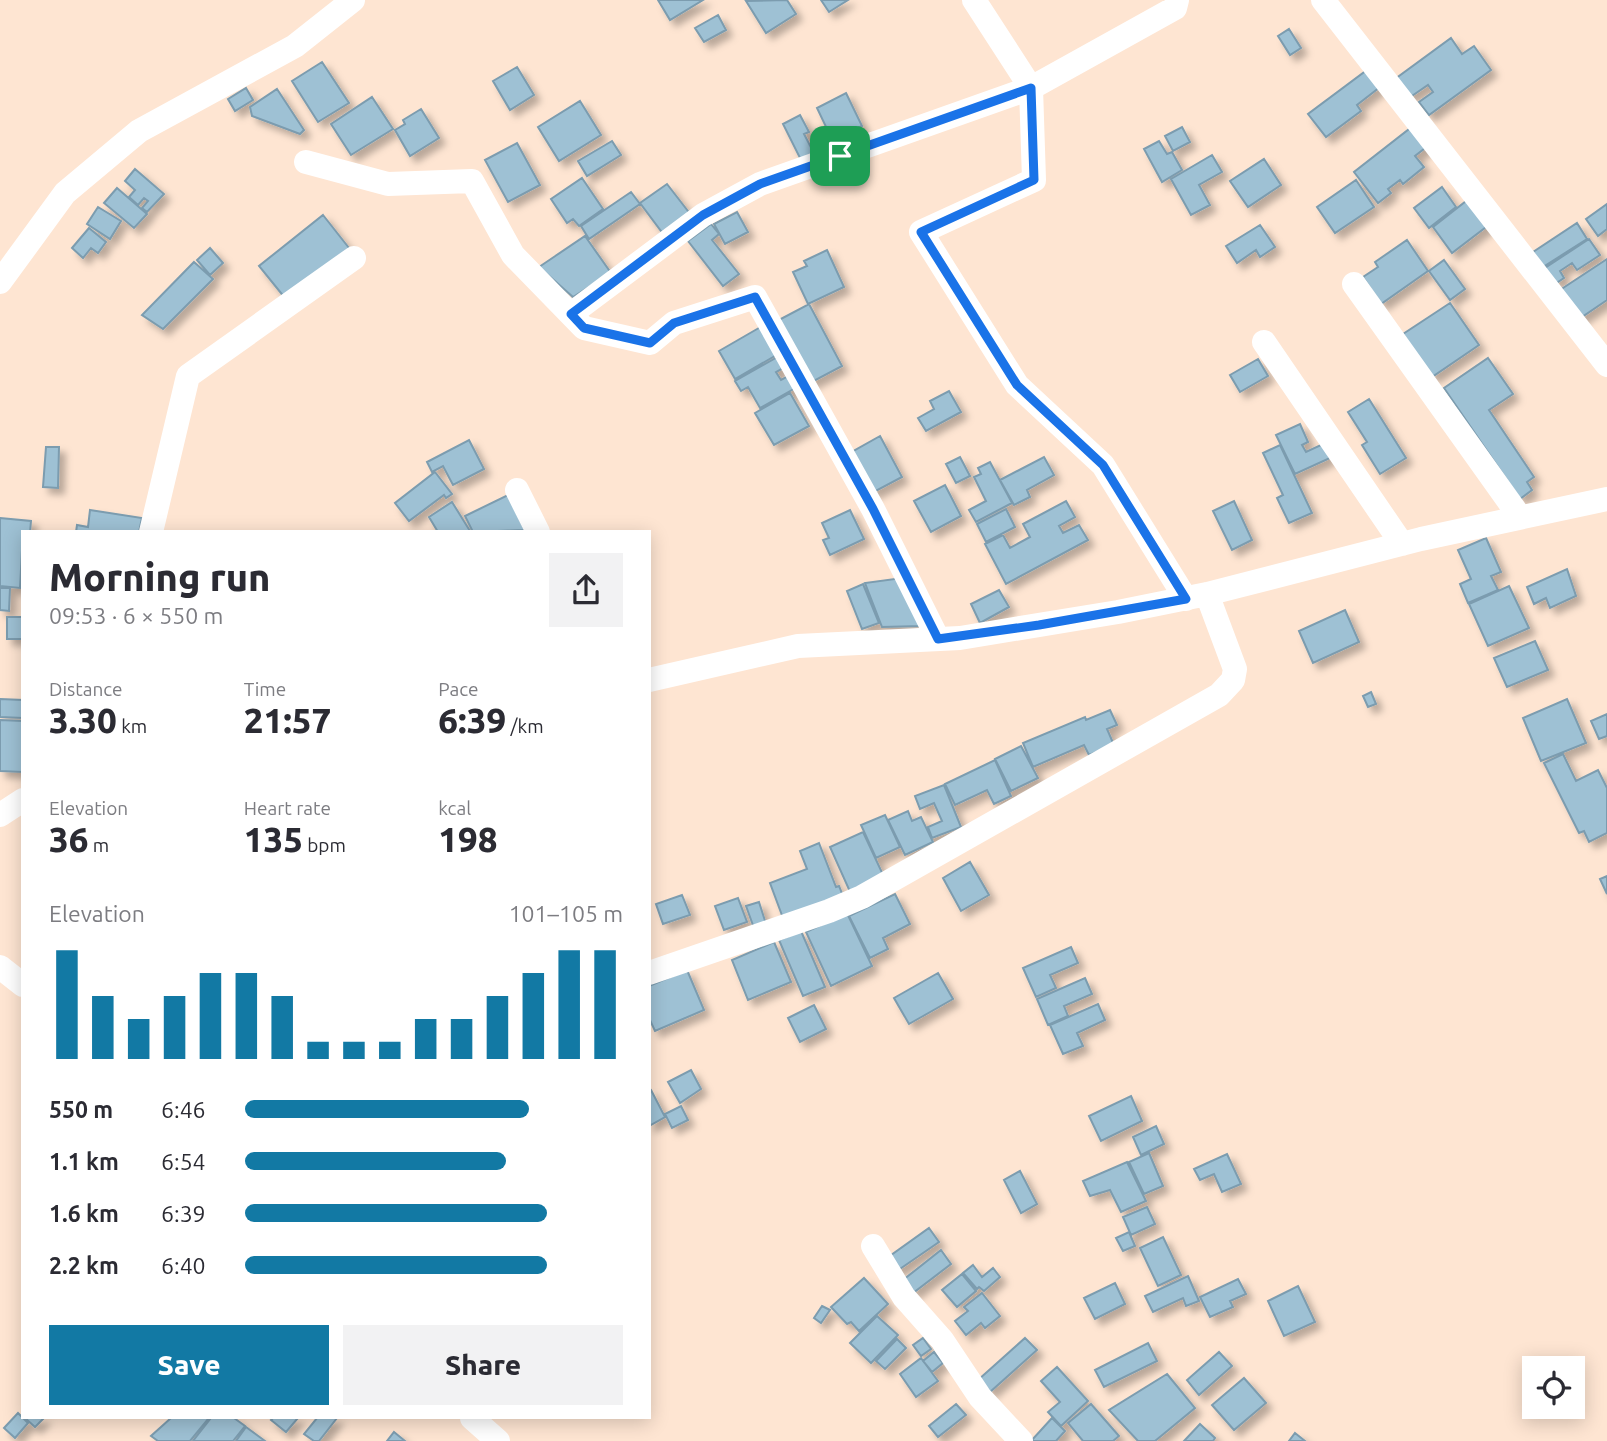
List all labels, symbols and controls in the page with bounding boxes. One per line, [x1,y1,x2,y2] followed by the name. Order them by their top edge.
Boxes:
[810,126,870,186] pin
[821,137,859,175] icon: arrive
[549,553,623,627] button: share
[49,556,270,598] text: Morning run
[49,603,223,628] text: 09:53 · 6 × 550 m
[49,678,123,700] text: Distance
[244,678,286,700] text: Time
[438,678,479,700] text: Pace
[49,700,117,740] text: 3.30
[244,700,331,740] text: 21:57
[438,700,506,740] text: 6:39
[117,715,147,737] text: km
[506,715,544,737] text: /km
[49,797,128,819] text: Elevation
[244,797,331,819] text: Heart rate
[438,797,471,819] text: kcal
[49,819,88,859] text: 36
[244,819,303,859] text: 135
[438,819,498,859] text: 198
[88,834,109,856] text: m
[303,834,346,856] text: bpm
[49,901,145,926] text: Elevation
[509,901,623,926] text: 101–105 m
[49,1097,113,1122] text: 550 m
[161,1097,206,1122] text: 6:46
[49,1149,119,1174] text: 1.1 km
[161,1149,206,1174] text: 6:54
[49,1201,119,1226] text: 1.6 km
[161,1201,206,1226] text: 6:39
[49,1253,119,1278] text: 2.2 km
[161,1253,206,1278] text: 6:40
[49,1325,329,1405] button: Save
[343,1325,623,1405] button: Share
[1522,1356,1585,1419] map controls
[1522,1356,1585,1419] button: locate

